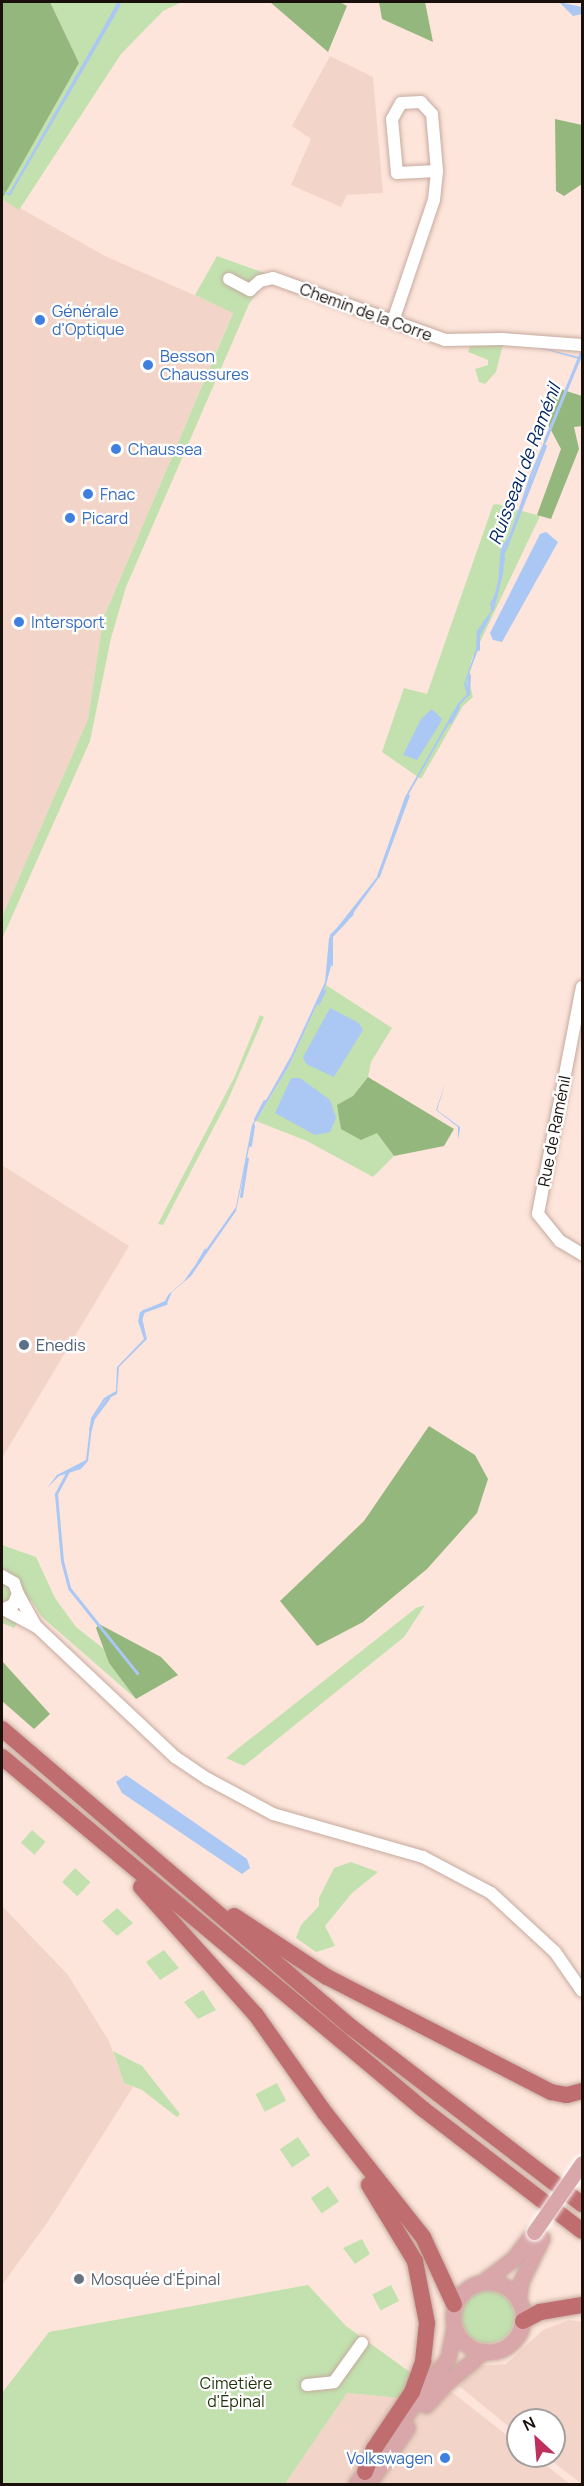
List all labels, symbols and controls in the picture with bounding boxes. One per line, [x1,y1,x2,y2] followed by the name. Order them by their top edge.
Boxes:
[297,279,435,345] street label: Chemin de la Corre
[52,301,124,339] place label: Générale d'Optique
[33,313,47,327] marker: Générale d'Optique
[160,346,249,384] place label: Besson Chaussures
[141,358,155,372] marker: Besson Chaussures
[483,381,565,547] water label: Ruisseau de Raménil
[128,439,202,459] place label: Chaussea
[109,442,123,456] marker: Chaussea
[100,484,135,504] place label: Fnac
[81,487,95,501] marker: Fnac
[82,508,128,528] place label: Picard
[63,511,77,525] marker: Picard
[31,612,105,632] place label: Intersport
[12,615,26,629] marker: Intersport
[534,1074,574,1188] street label: Rue de Raménil
[36,1335,86,1355] place label: Enedis
[17,1338,31,1352] marker: Enedis
[91,2269,220,2289] place label: Mosquée d'Épinal
[72,2272,86,2286] marker: Mosquée d'Épinal
[200,2373,272,2411] park label: Cimetière d'Épinal
[506,2408,566,2468] north arrow
[519,2411,539,2436] text: N
[346,2448,433,2468] place label: Volkswagen
[438,2451,452,2465] marker: Volkswagen

